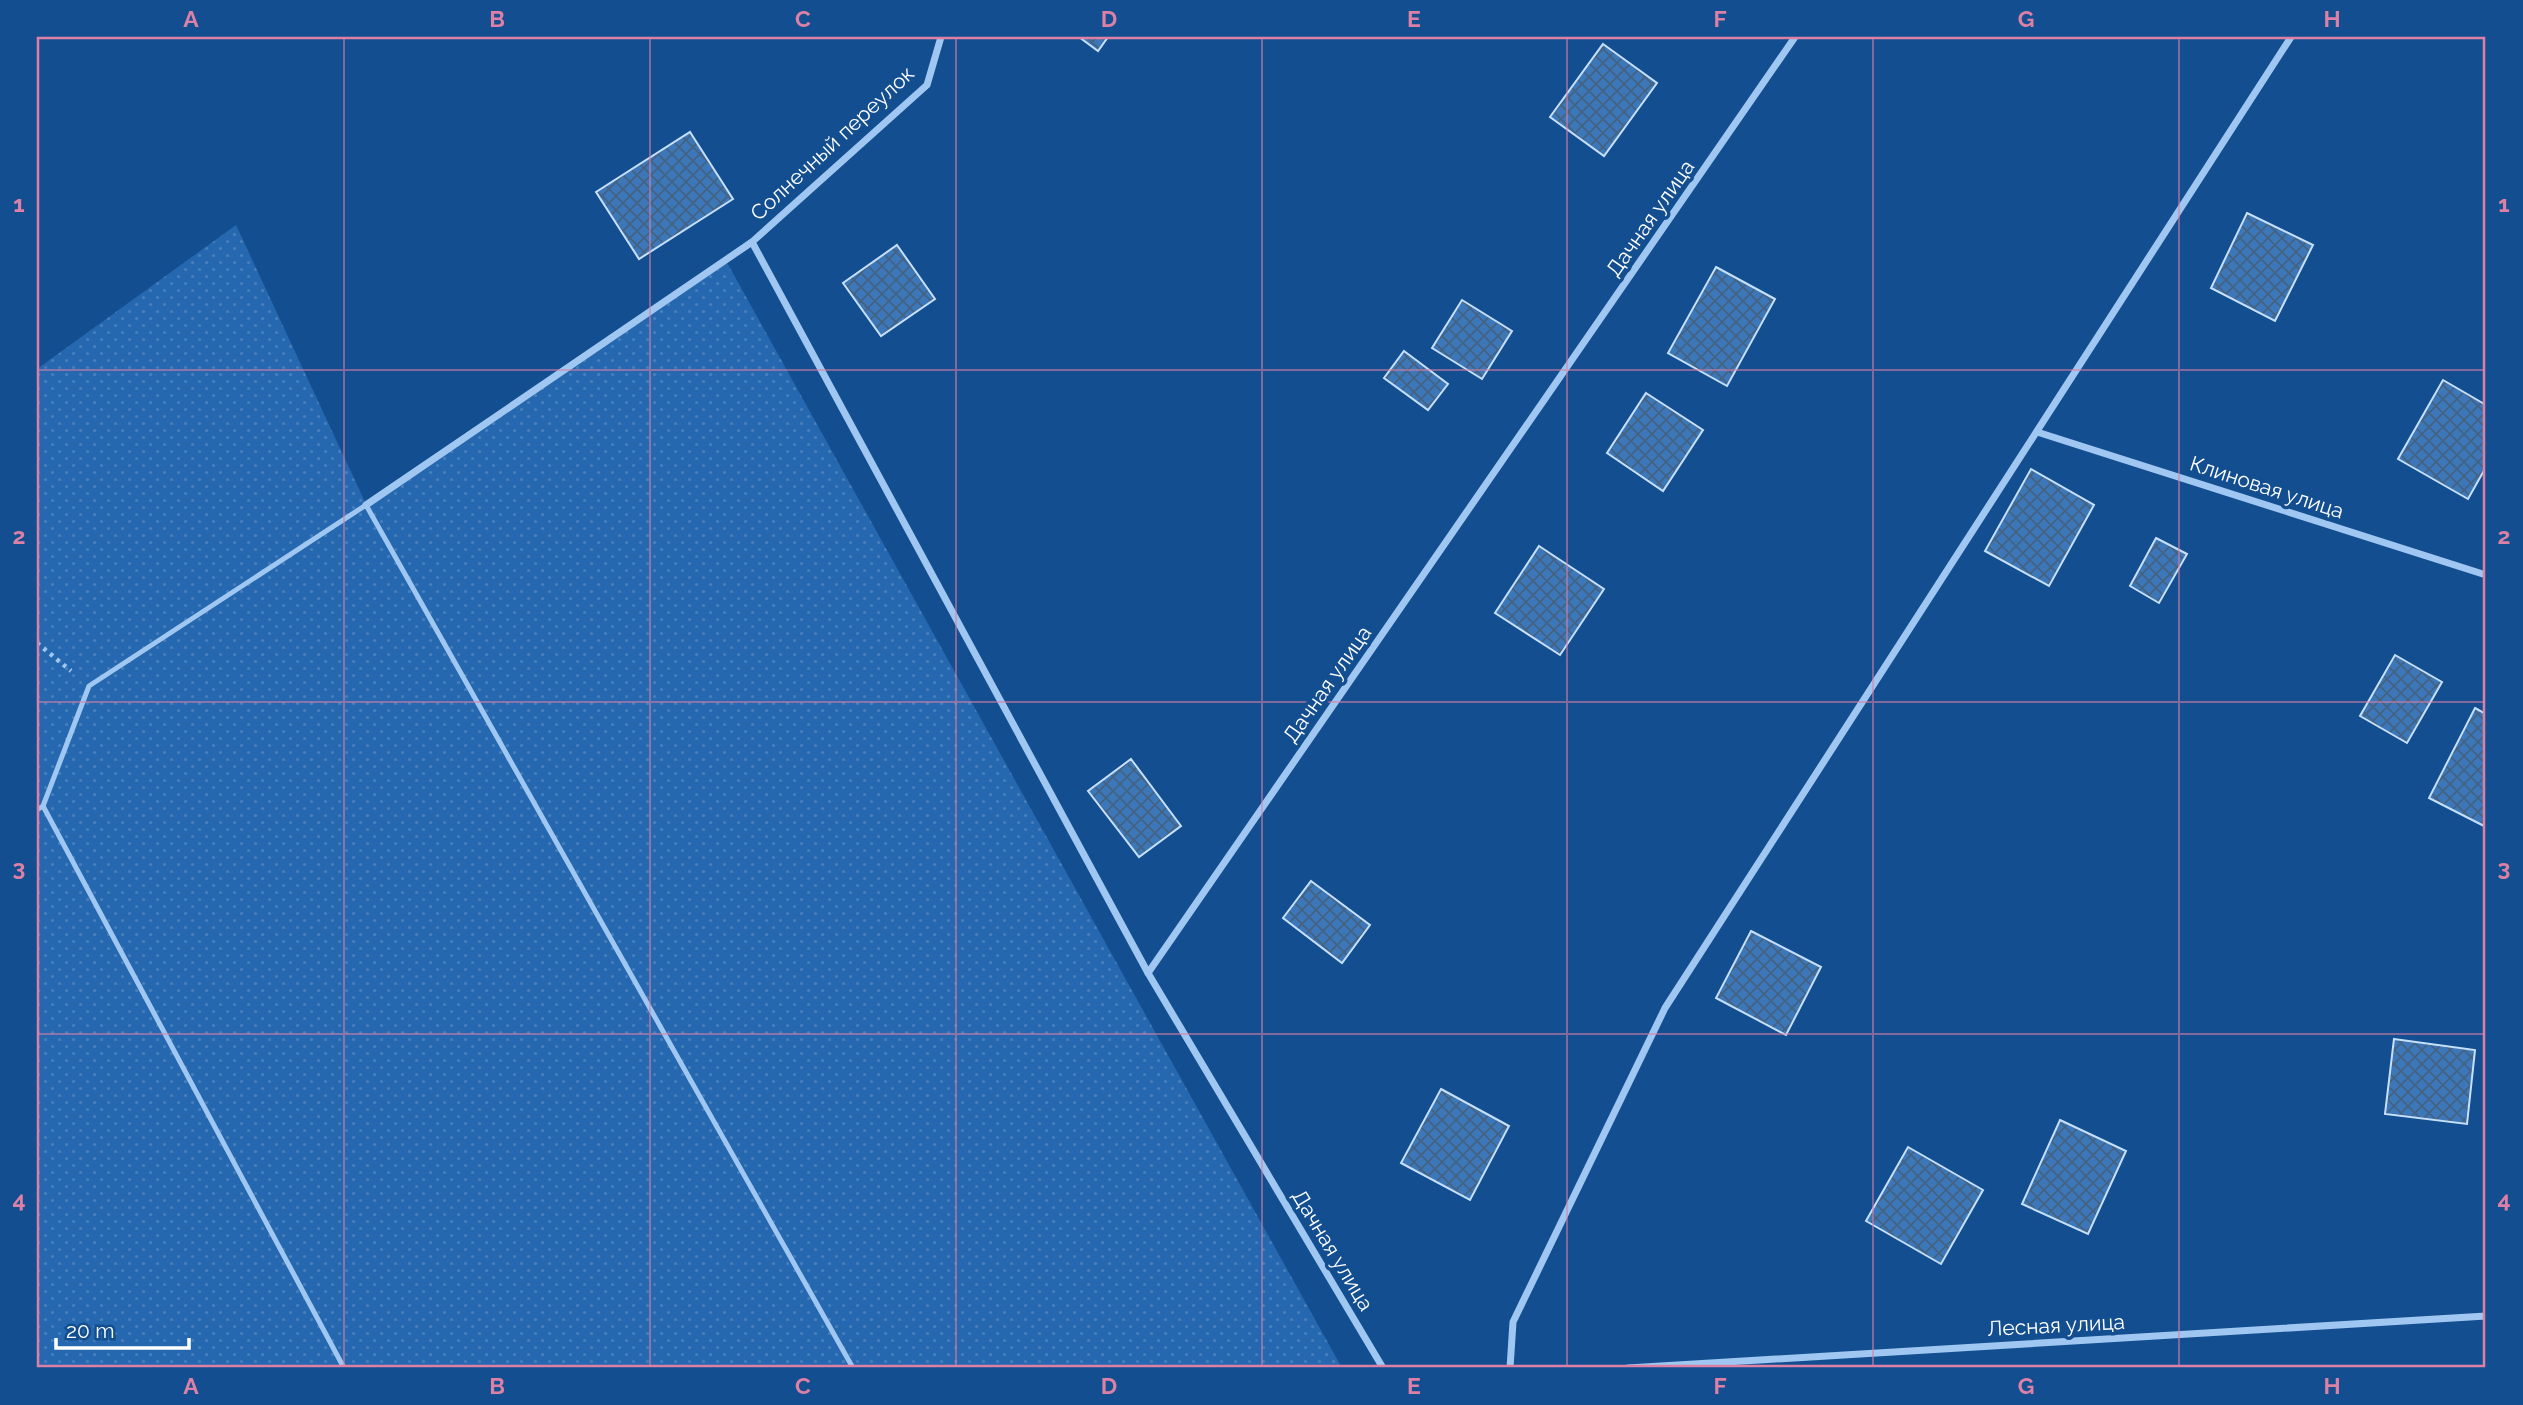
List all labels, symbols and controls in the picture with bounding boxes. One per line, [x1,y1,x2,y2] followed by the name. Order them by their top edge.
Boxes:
[183,5,199,32] text: A
[489,5,505,32] text: B
[795,5,811,32] text: C
[1101,5,1117,32] text: D
[1407,5,1421,32] text: E
[1713,5,1727,32] text: F
[2018,5,2034,32] text: G
[2323,5,2341,32] text: H
[745,61,919,225] street label: Солнечный переулок
[1601,155,1699,281] street label: Дачная улица
[13,190,25,217] text: 1
[2498,190,2510,217] text: 1
[2187,450,2347,524] street label: Клиновая улица
[13,522,25,549] text: 2
[2498,522,2510,549] text: 2
[1278,621,1376,747] street label: Дачная улица
[13,854,25,881] text: 3
[2498,854,2510,881] text: 3
[1287,1185,1379,1315] street label: Дачная улица
[12,1186,26,1213] text: 4
[2497,1186,2511,1213] text: 4
[56,1307,189,1351] scale bar
[1986,1309,2126,1341] street label: Лесная улица
[66,1318,114,1343] text: 20 m
[183,1372,199,1399] text: A
[489,1372,505,1399] text: B
[795,1372,811,1399] text: C
[1101,1372,1117,1399] text: D
[1407,1372,1421,1399] text: E
[1713,1372,1727,1399] text: F
[2018,1372,2034,1399] text: G
[2323,1372,2341,1399] text: H

